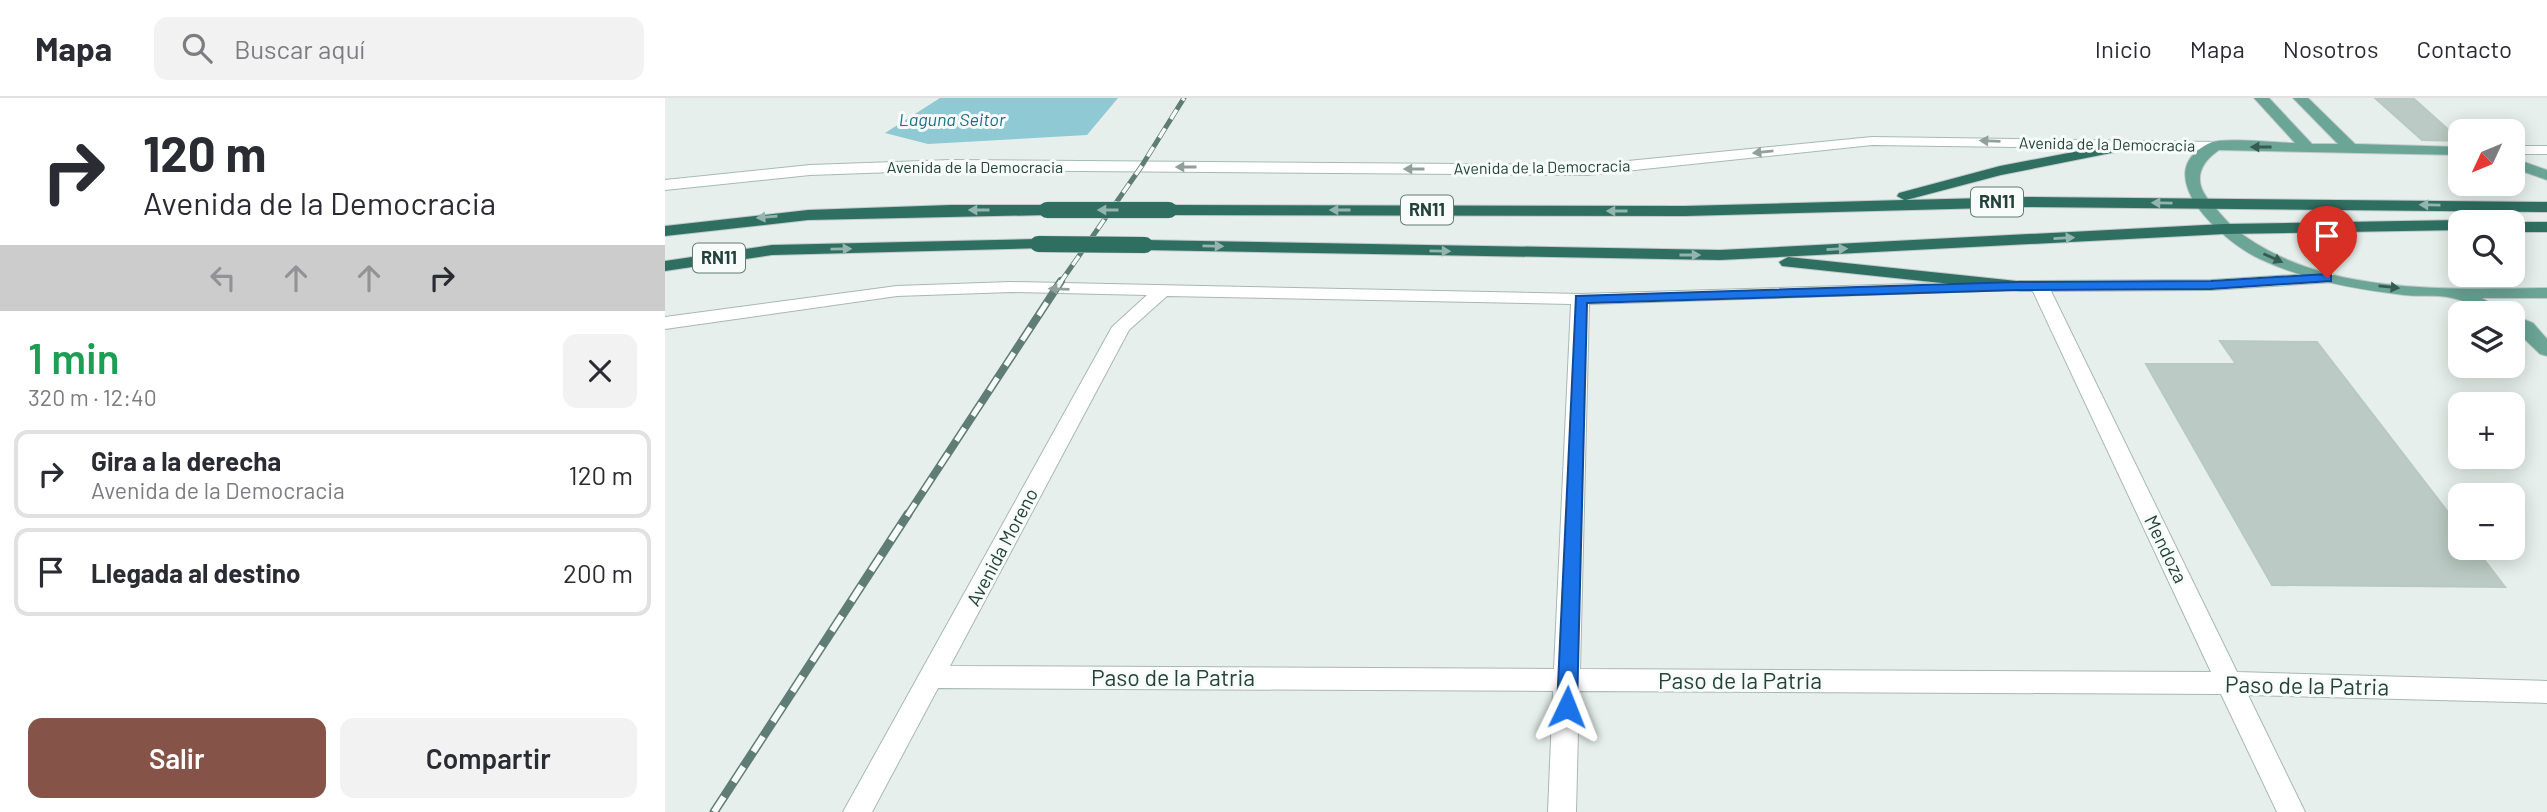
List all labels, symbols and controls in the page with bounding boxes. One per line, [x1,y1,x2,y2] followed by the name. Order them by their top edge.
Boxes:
[154,17,644,80] search box
[35,28,112,68] text: Mapa
[178,29,216,67] icon: search
[234,33,365,64] text: Buscar aquí
[2095,34,2152,63] text: Inicio
[2190,34,2245,63] text: Mapa
[2283,34,2379,63] text: Nosotros
[2417,34,2512,63] text: Contacto
[899,108,1006,130] water label: Laguna Seitor
[2448,119,2525,196] north arrow
[2448,119,2525,560] map controls
[143,123,266,182] text: 120 m
[28,126,119,217] icon: right
[2019,132,2195,155] street label: Avenida de la Democracia
[1978,136,2000,147] one-way arrow
[2250,141,2272,153] one-way arrow
[1751,146,1773,157] one-way arrow
[1454,155,1630,178] street label: Avenida de la Democracia
[887,157,1063,176] street label: Avenida de la Democracia
[1175,162,1197,173] one-way arrow
[1402,163,1424,175] one-way arrow
[143,183,496,221] text: Avenida de la Democracia
[1971,188,2023,217] road number: RN11
[1401,196,1453,225] road number: RN11
[2150,197,2172,209] one-way arrow
[2419,200,2441,211] one-way arrow
[968,204,990,216] one-way arrow
[1097,204,1119,216] one-way arrow
[1329,204,1351,216] one-way arrow
[1605,205,1627,217] one-way arrow
[2297,206,2357,278] pin
[2448,210,2525,287] button: search
[756,212,778,223] one-way arrow
[2308,217,2346,255] icon: arrive
[2054,232,2076,243] one-way arrow
[1202,240,1224,252] one-way arrow
[830,243,852,254] one-way arrow
[693,244,745,272] road number: RN11
[1826,244,1848,255] one-way arrow
[1430,246,1452,257] one-way arrow
[1679,249,1701,261] one-way arrow
[2263,252,2283,264] one-way arrow
[204,259,242,297] icon: left
[277,259,315,297] icon: ahead
[350,259,388,297] icon: ahead
[423,259,461,297] icon: right
[2378,282,2400,293] one-way arrow
[1048,283,1070,294] one-way arrow
[2448,301,2525,378] button: layers
[28,332,120,382] text: 1 min
[563,334,637,408] button: close
[28,383,157,411] text: 320 m · 12:40
[2448,392,2525,469] button: +
[91,445,281,476] text: Gira a la derecha
[32,455,70,493] icon: right
[569,459,633,490] text: 120 m
[91,476,345,504] text: Avenida de la Democracia
[2448,483,2525,560] button: −
[961,484,1042,610] street label: Avenida Moreno
[2140,511,2193,587] street label: Mendoza
[32,553,70,591] icon: arrive
[91,557,300,588] text: Llegada al destino
[563,557,633,588] text: 200 m
[1091,663,1255,691] street label: Paso de la Patria
[1658,666,1822,694] street label: Paso de la Patria
[1530,670,1604,744] position arrow
[2225,670,2389,700] street label: Paso de la Patria
[28,718,326,798] button: Salir
[340,718,637,798] button: Compartir

